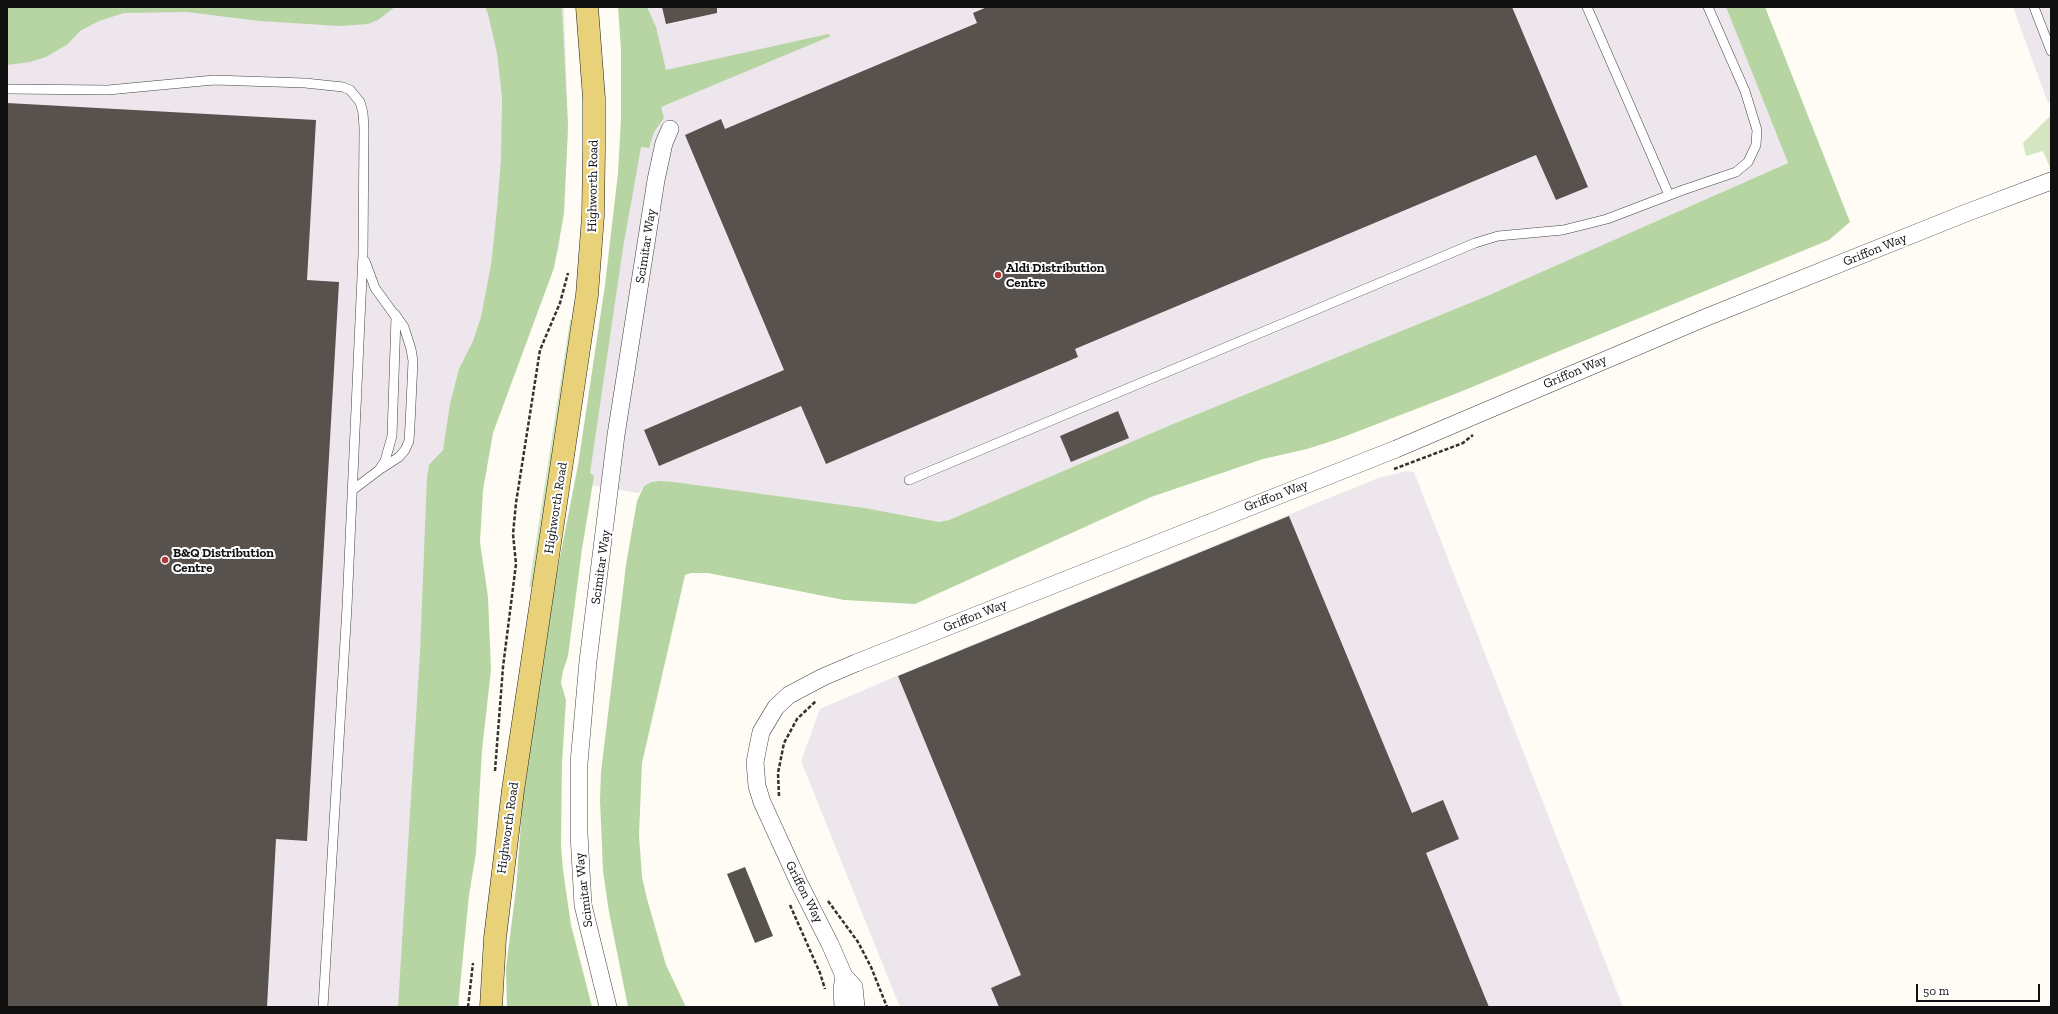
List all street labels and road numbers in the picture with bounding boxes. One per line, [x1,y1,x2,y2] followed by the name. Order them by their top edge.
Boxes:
[584,140,602,232] street label: Highworth Road
[632,208,660,284] street label: Scimitar Way
[1841,230,1909,270] street label: Griffon Way
[1541,352,1609,392] street label: Griffon Way
[541,461,571,555] street label: Highworth Road
[1242,477,1310,515] street label: Griffon Way
[588,529,614,605] street label: Scimitar Way
[941,596,1009,636] street label: Griffon Way
[494,781,522,875] street label: Highworth Road
[572,852,596,928] street label: Scimitar Way
[782,858,826,926] street label: Griffon Way

